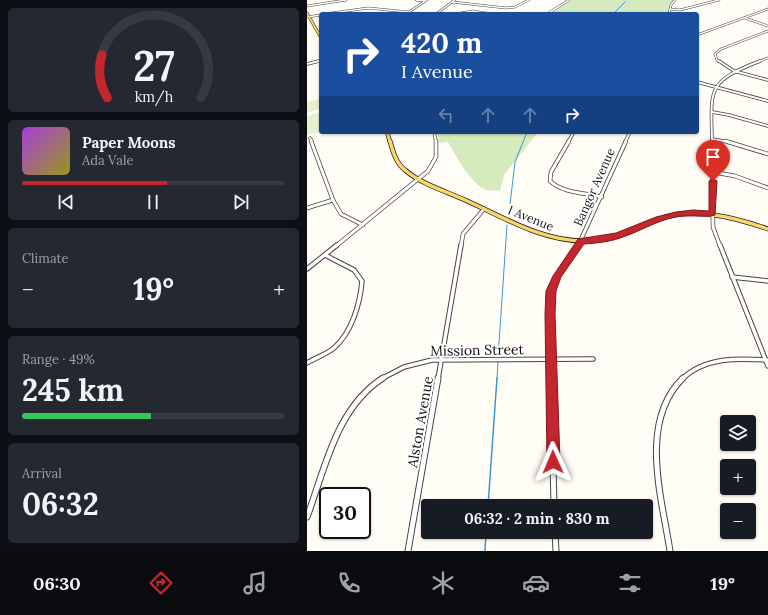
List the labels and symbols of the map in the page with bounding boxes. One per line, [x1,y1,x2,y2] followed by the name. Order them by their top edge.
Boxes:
[696,140,730,181] pin
[570,145,618,228] street label: Bangor Avenue
[506,202,556,234] street label: I Avenue
[430,340,525,360] street label: Mission Street
[403,375,437,470] street label: Alston Avenue
[532,441,574,483] position arrow
[319,487,371,539] speed limit sign: 30

